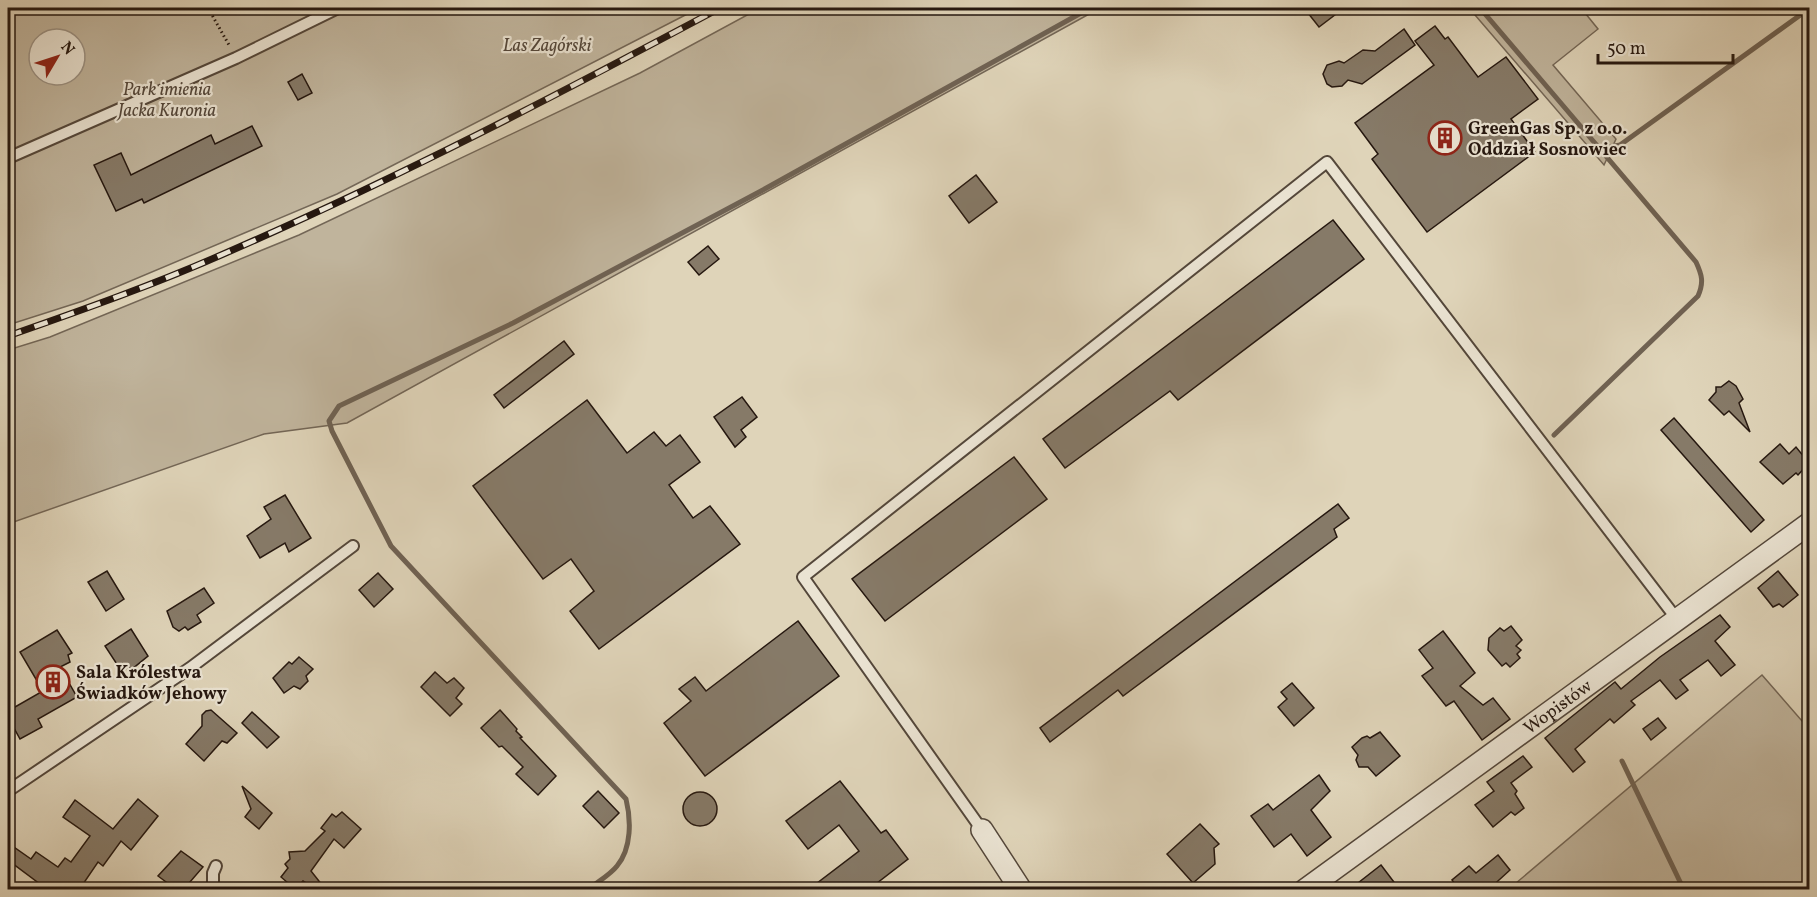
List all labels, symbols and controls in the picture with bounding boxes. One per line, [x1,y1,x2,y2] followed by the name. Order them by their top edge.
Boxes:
[27,27,87,87] north arrow
[1598,27,1733,65] scale bar
[503,34,592,59] park label: Las Zagórski
[55,37,80,61] text: N
[1607,37,1646,62] text: 50 m
[116,78,216,124] park label: Park imienia Jacka Kuronia
[1468,117,1627,163] place label: GreenGas Sp. z o.o. Oddział Sosnowiec
[1427,120,1463,156] building icon: GreenGas Sp. z o.o. Oddział Sosnowiec
[76,661,227,707] place label: Sala Królestwa Świadków Jehowy
[35,664,71,700] building icon: Sala Królestwa Świadków Jehowy
[1519,674,1598,741] street label: Wopistów

